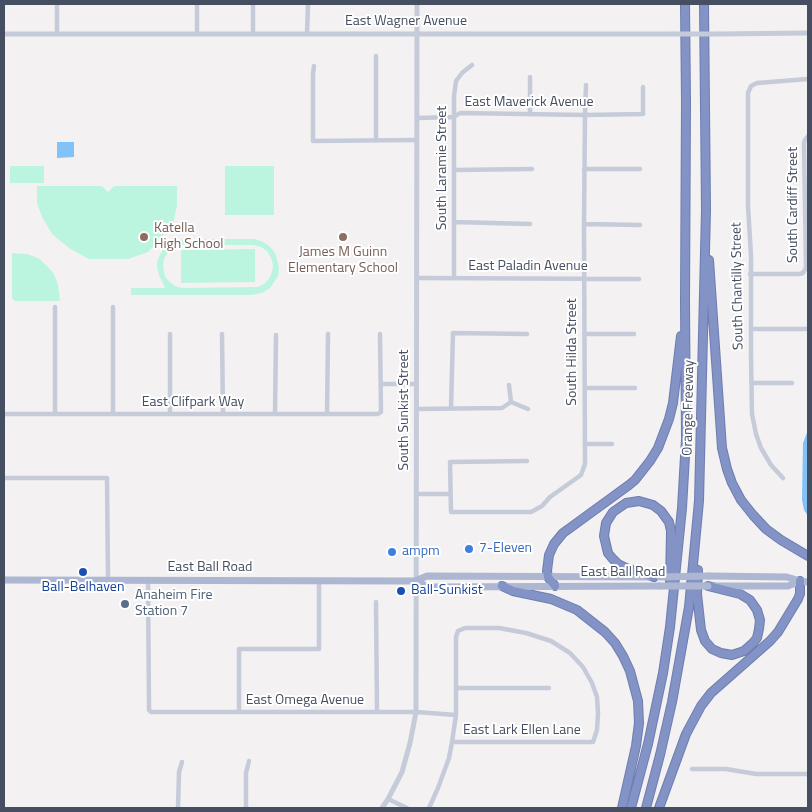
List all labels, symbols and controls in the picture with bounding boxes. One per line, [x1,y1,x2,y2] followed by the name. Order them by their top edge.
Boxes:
[345,14,467,30] street label: East Wagner Avenue
[464,95,594,111] street label: East Maverick Avenue
[435,106,451,230] street label: South Laramie Street
[786,147,802,263] street label: South Cardiff Street
[154,221,224,253] place label: Katella High School
[728,222,748,350] street label: South Chantilly Street
[138,231,150,243] marker: Katella High School
[337,231,349,243] marker: James M Guinn Elementary School
[288,245,398,278] place label: James M Guinn Elementary School
[468,259,588,275] street label: East Paladin Avenue
[565,298,581,406] street label: South Hilda Street
[397,350,413,470] street label: South Sunkist Street
[680,360,698,456] street label: Orange Freeway
[142,395,244,411] street label: East Clifpark Way
[479,541,532,557] place label: 7-Eleven
[463,543,475,555] marker: 7-Eleven
[402,544,440,560] place label: ampm
[386,546,398,558] marker: ampm
[168,560,252,576] street label: East Ball Road
[581,565,665,581] street label: East Ball Road
[77,566,89,578] marker: Ball-Belhaven
[42,580,124,596] place label: Ball-Belhaven
[411,583,483,599] place label: Ball-Sunkist
[395,585,407,597] marker: Ball-Sunkist
[135,588,213,620] place label: Anaheim Fire Station 7
[119,598,131,610] marker: Anaheim Fire Station 7
[246,693,364,709] street label: East Omega Avenue
[463,723,581,739] street label: East Lark Ellen Lane

